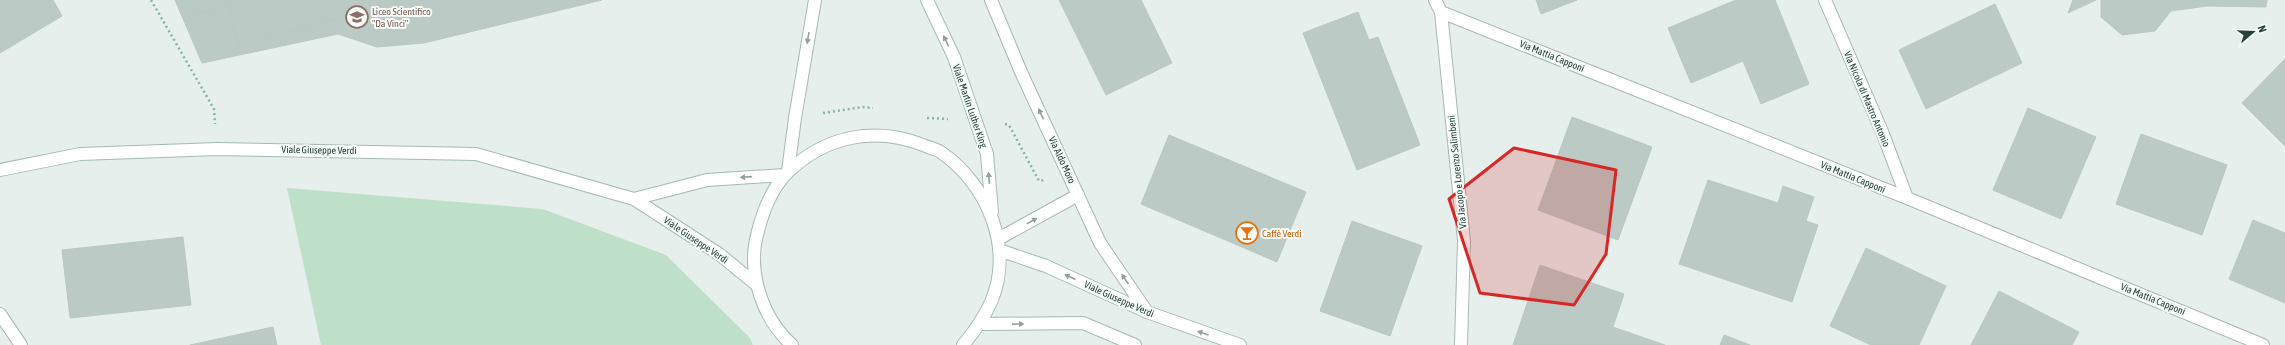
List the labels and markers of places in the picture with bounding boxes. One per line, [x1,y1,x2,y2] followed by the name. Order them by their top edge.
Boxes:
[344,4,370,30] school or university icon: Liceo Scientifico "Da Vinci"
[372,6,431,29] place label: Liceo Scientifico "Da Vinci"
[1234,220,1260,246] bar icon: Caffè Verdi
[1262,228,1302,239] place label: Caffè Verdi

